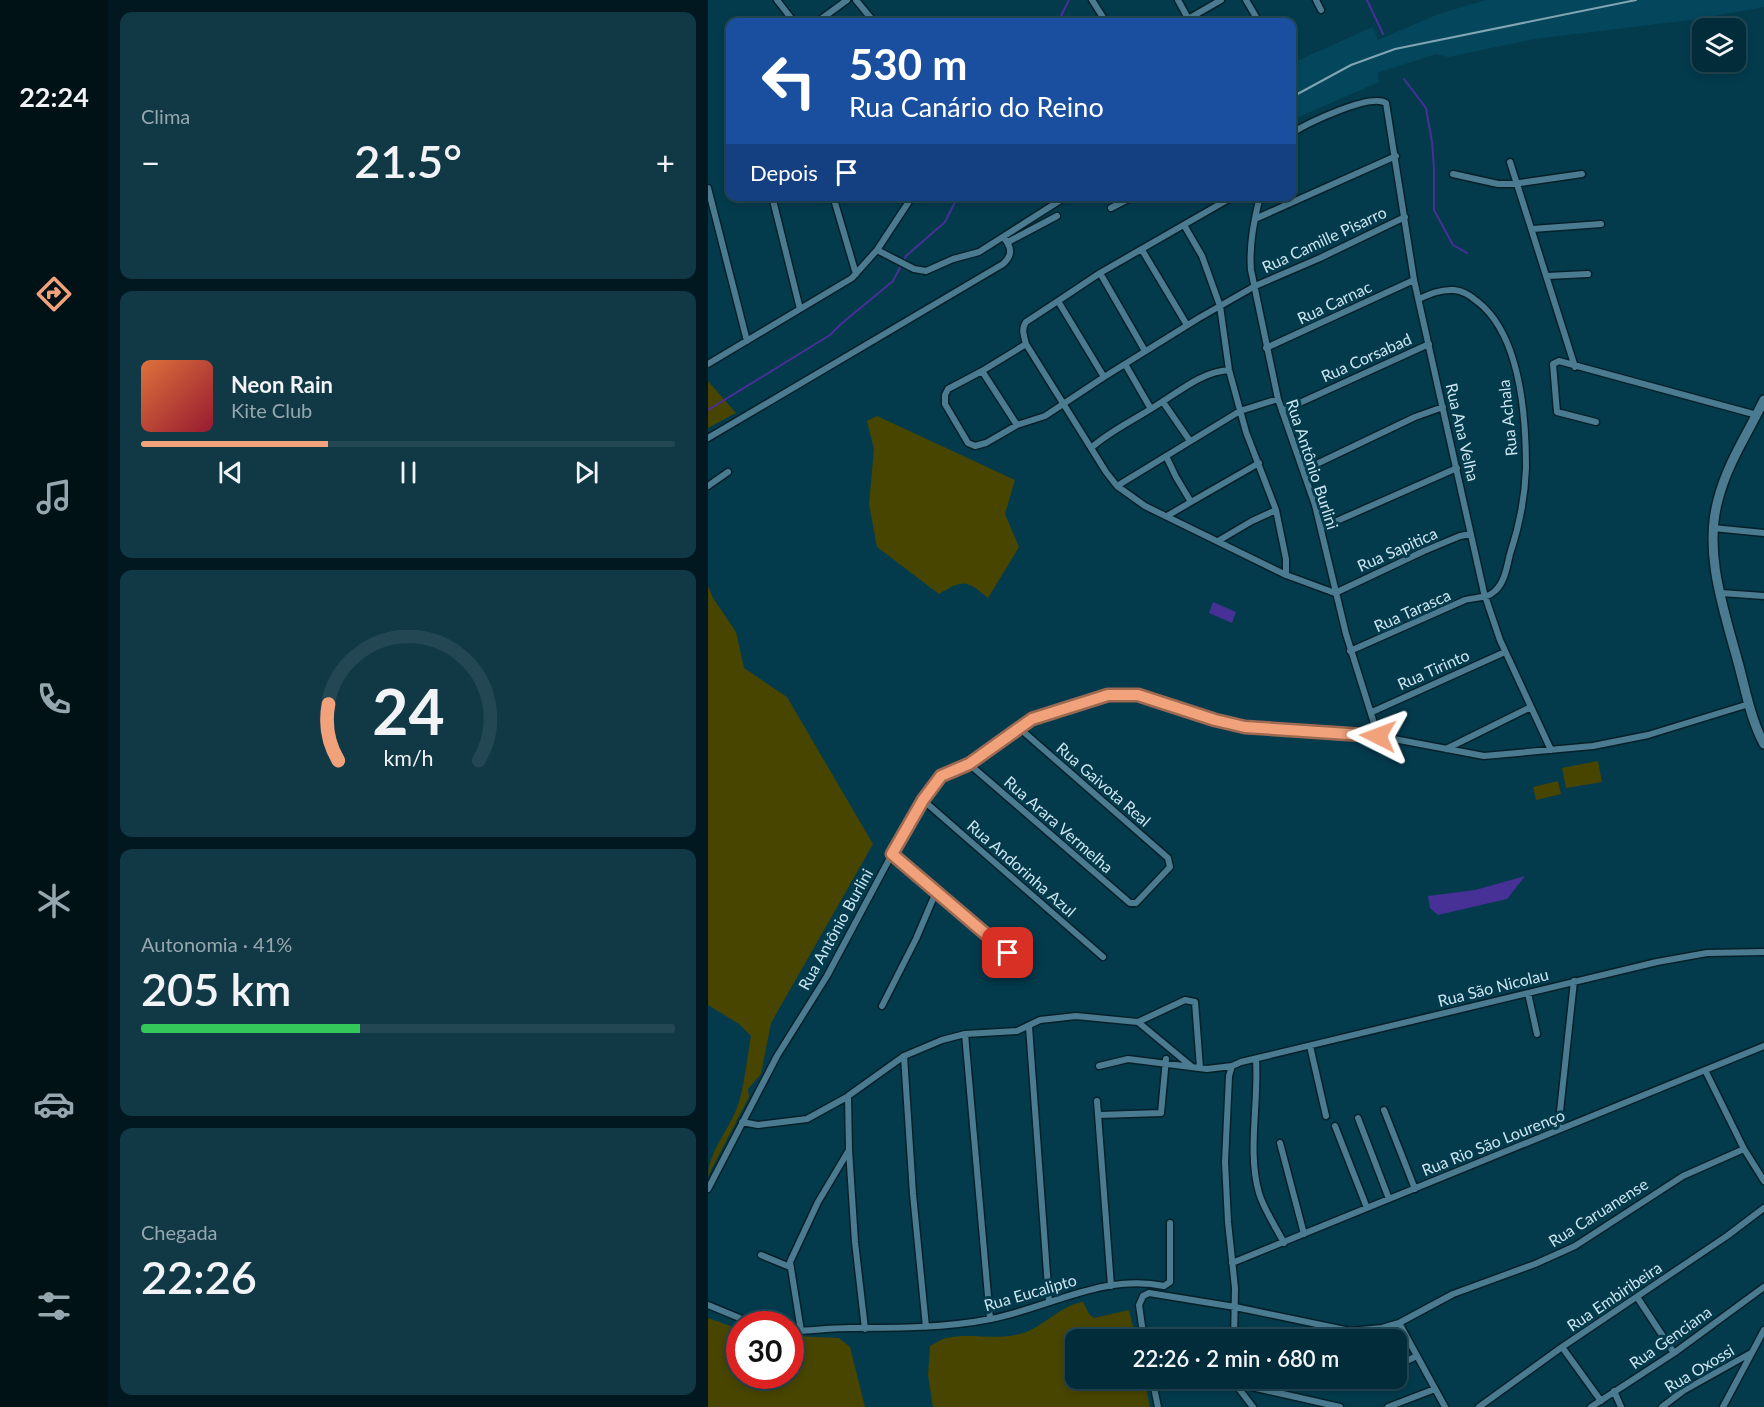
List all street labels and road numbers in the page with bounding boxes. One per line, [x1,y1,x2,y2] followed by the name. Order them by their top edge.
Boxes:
[1259,202,1389,276] street label: Rua Camille Pisarro
[1294,276,1374,327] street label: Rua Carnac
[1318,329,1414,385] street label: Rua Corsabad
[1494,379,1520,457] street label: Rua Achala
[1442,381,1484,483] street label: Rua Ana Velha
[1283,397,1343,531] street label: Rua Antônio Burlini
[1354,523,1440,575] street label: Rua Sapitica
[1371,585,1453,635] street label: Rua Tarasca
[1394,645,1472,693] street label: Rua Tirinto
[1053,738,1155,830] street label: Rua Gaivota Real
[1001,772,1117,876] street label: Rua Arara Vermelha
[964,816,1080,920] street label: Rua Andorinha Azul
[794,865,876,993] street label: Rua Antônio Burlini
[1436,964,1550,1010] street label: Rua São Nicolau
[1419,1105,1567,1179] street label: Rua Rio São Lourenço
[1545,1174,1651,1250] street label: Rua Caruanense
[1563,1257,1665,1335] street label: Rua Embiribeira
[982,1270,1078,1314] street label: Rua Eucalipto
[1625,1302,1715,1372] street label: Rua Genciana
[1661,1340,1737,1396] street label: Rua Oxossi

